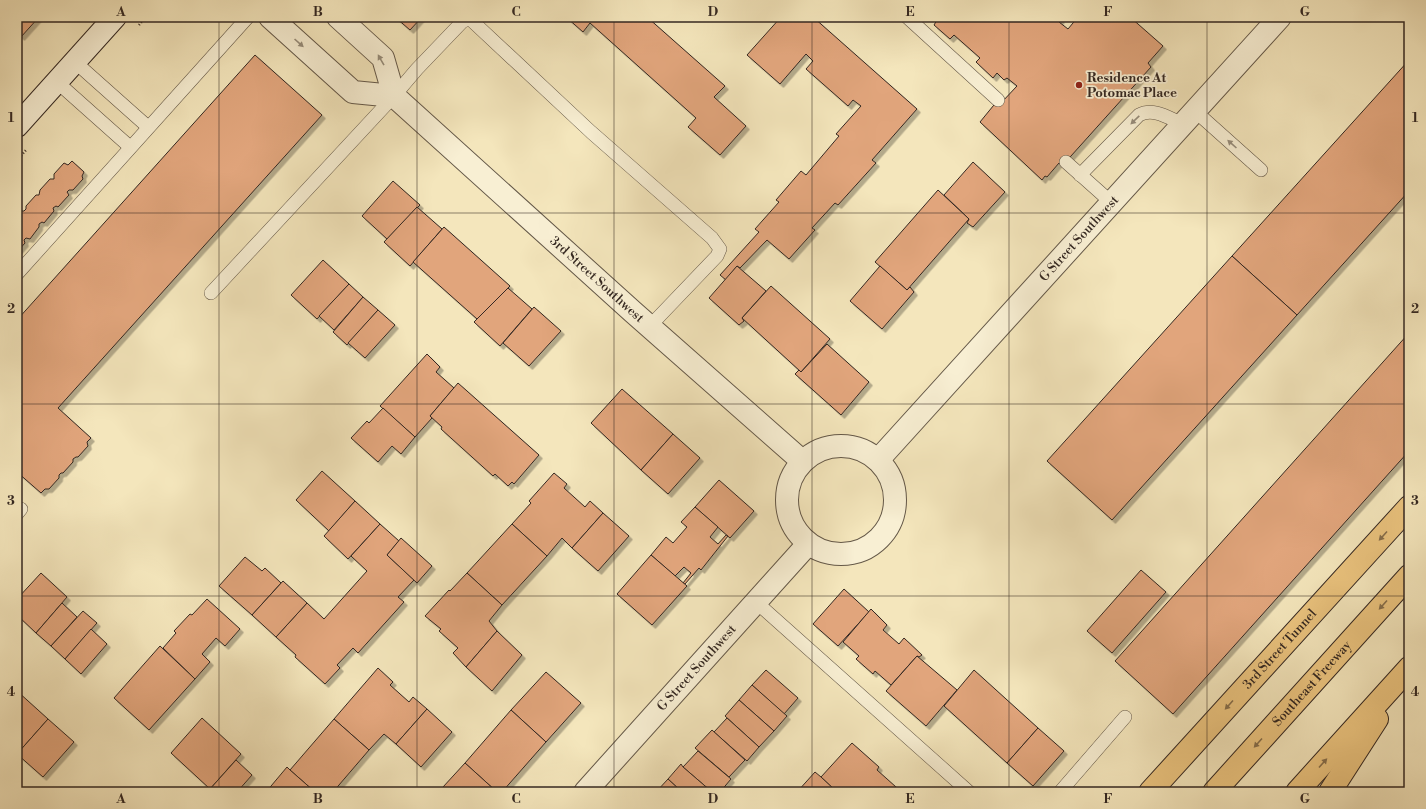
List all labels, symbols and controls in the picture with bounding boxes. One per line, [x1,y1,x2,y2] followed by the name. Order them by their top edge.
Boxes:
[115,4,126,20] text: A
[313,4,323,20] text: B
[511,4,521,20] text: C
[708,4,718,20] text: D
[905,4,915,20] text: E
[1103,4,1113,20] text: F
[1300,4,1311,20] text: G
[294,38,304,48] one-way arrow
[378,54,385,66] one-way arrow
[1087,70,1177,101] place label: Residence At Potomac Place
[1074,80,1084,90] marker: Residence At Potomac Place
[8,110,15,126] text: 1
[1412,110,1419,126] text: 1
[1130,115,1140,124] one-way arrow
[1227,139,1237,148] one-way arrow
[1036,192,1122,285] street label: G Street Southwest
[547,233,648,326] street label: 3rd Street Southwest
[7,301,15,317] text: 2
[1411,301,1419,317] text: 2
[7,493,15,509] text: 3
[1411,493,1419,509] text: 3
[1378,531,1387,541] one-way arrow
[1378,600,1388,610] one-way arrow
[1239,606,1320,692] street label: 3rd Street Tunnel
[654,621,740,714] street label: G Street Southwest
[1269,637,1355,730] street label: Southeast Freeway
[7,684,16,700] text: 4
[1411,684,1420,700] text: 4
[1225,700,1234,710] one-way arrow
[1254,738,1263,748] one-way arrow
[1319,758,1328,768] one-way arrow
[115,791,126,807] text: A
[313,791,323,807] text: B
[511,791,521,807] text: C
[708,791,718,807] text: D
[905,791,915,807] text: E
[1103,791,1113,807] text: F
[1300,791,1311,807] text: G

